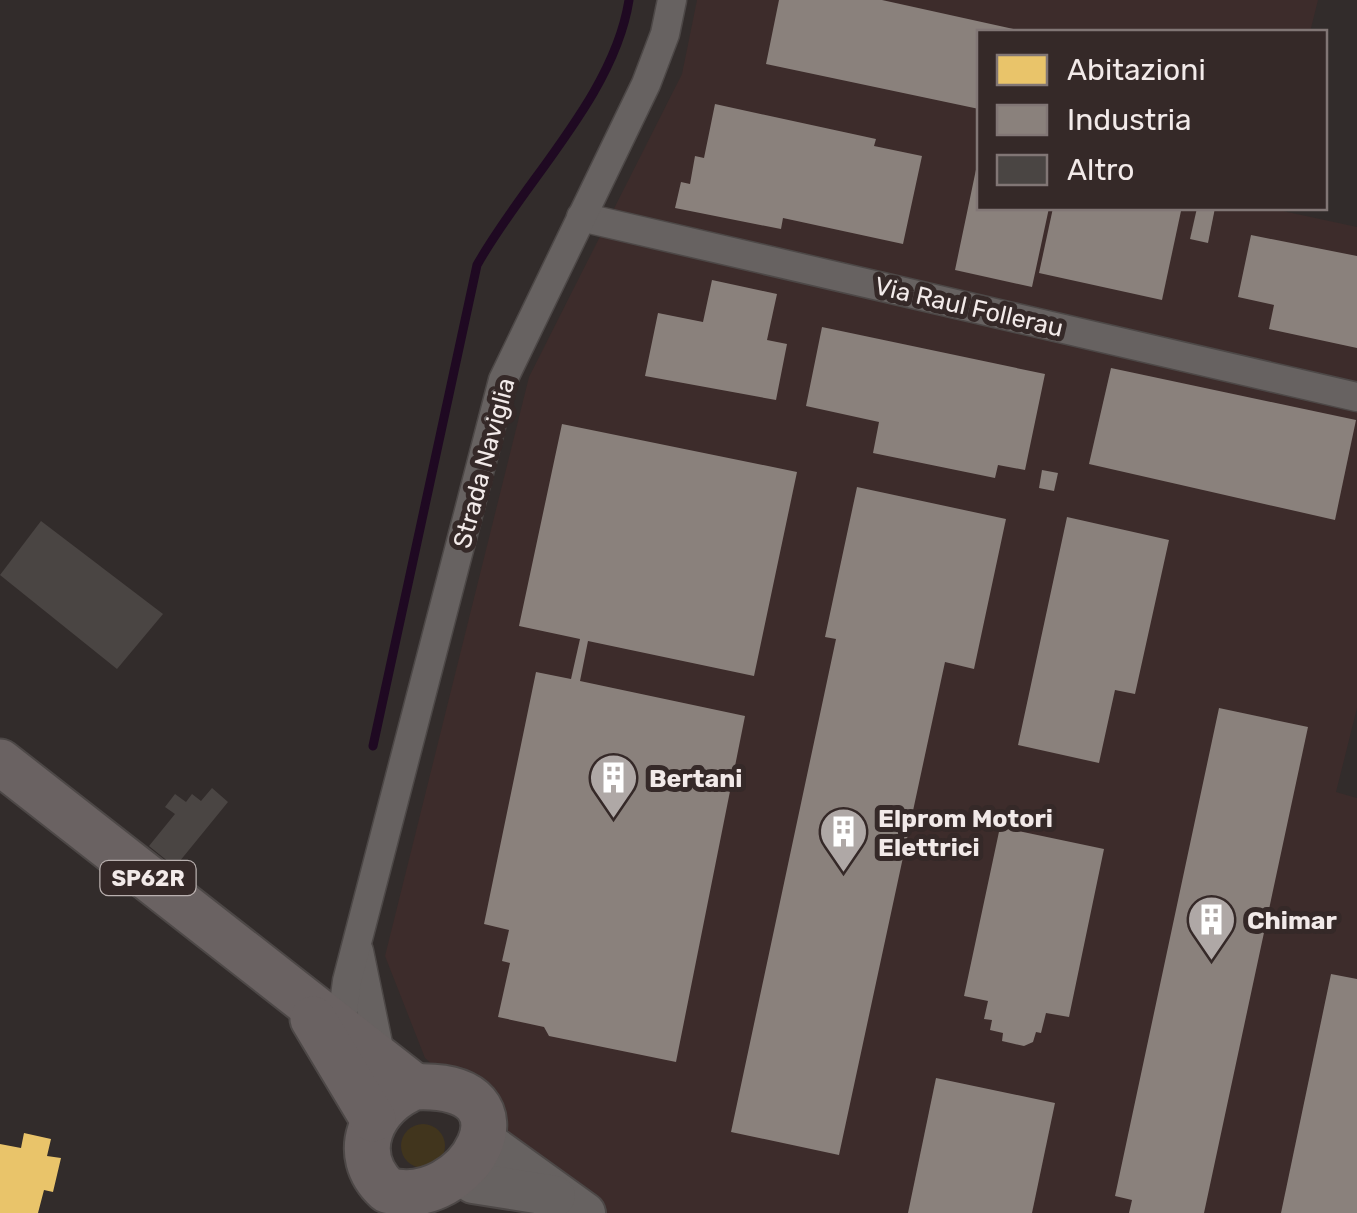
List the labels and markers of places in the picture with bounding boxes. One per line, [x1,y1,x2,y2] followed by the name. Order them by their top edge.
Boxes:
[588,752,640,820] building icon: Bertani
[649,764,742,793] place label: Bertani
[878,804,1053,862] place label: Elprom Motori Elettrici
[817,806,869,874] building icon: Elprom Motori Elettrici
[1186,894,1238,962] building icon: Chimar
[1247,906,1338,935] place label: Chimar

